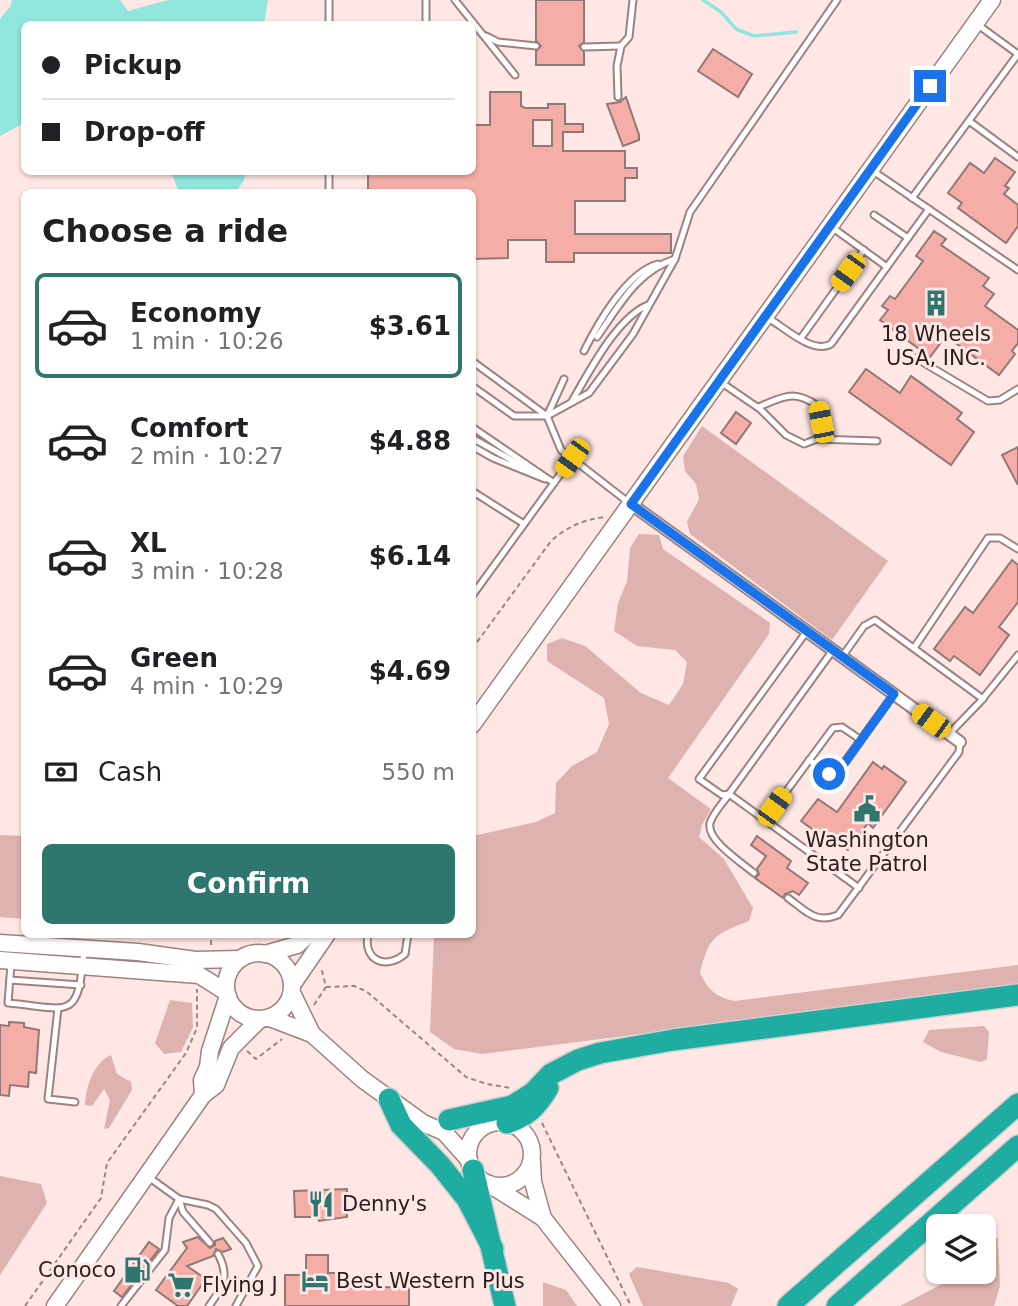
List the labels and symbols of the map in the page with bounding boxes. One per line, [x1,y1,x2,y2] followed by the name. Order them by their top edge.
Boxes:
[914,70,946,102] route end
[828,249,869,295] car
[921,288,951,318] building icon: 18 Wheels USA, INC.
[881,322,991,370] place label: 18 Wheels USA, INC.
[807,399,836,445] car
[552,435,593,481] car
[908,700,955,742] car
[813,758,845,790] route start
[754,784,795,830] car
[852,794,882,824] public building icon: Washington State Patrol
[805,828,929,876] place label: Washington State Patrol
[306,1189,336,1219] restaurant icon: Denny's
[342,1192,427,1216] place label: Denny's
[122,1255,152,1285] fuel station icon: Conoco
[38,1258,116,1282] place label: Conoco
[300,1266,330,1296] hotel icon: Best Western Plus
[336,1269,525,1293] place label: Best Western Plus
[166,1270,196,1300] supermarket icon: Flying J
[202,1273,278,1297] place label: Flying J

